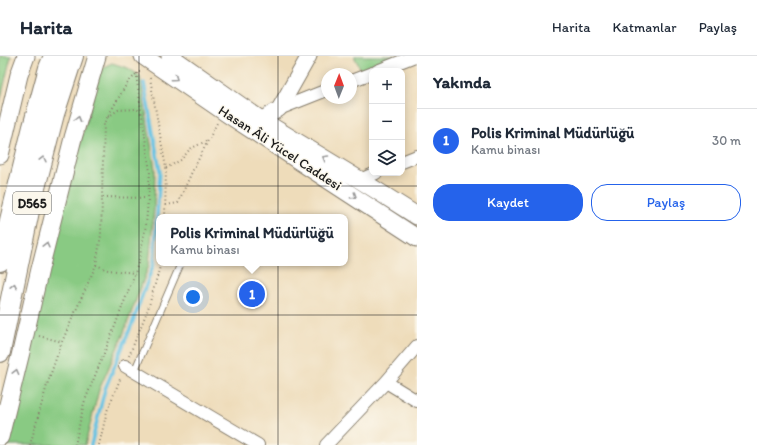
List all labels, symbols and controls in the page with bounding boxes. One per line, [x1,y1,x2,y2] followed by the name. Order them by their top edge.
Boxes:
[20,16,72,39] text: Harita
[552,19,591,36] text: Harita
[613,19,677,36] text: Katmanlar
[699,19,737,36] text: Paylaş
[321,68,357,104] north arrow
[369,68,405,176] map controls
[369,68,405,104] button: +
[433,72,491,92] text: Yakında
[171,73,178,80] one-way arrow
[215,102,345,194] street label: Hasan Âli Yücel Caddesi
[369,104,405,140] button: −
[73,116,82,123] one-way arrow
[471,124,634,142] text: Polis Kriminal Müdürlüğü
[443,133,449,148] text: 1
[712,133,741,148] text: 30 m
[369,140,405,176] button: layers
[471,142,540,157] text: Kamu binası
[38,156,46,163] one-way arrow
[322,156,329,163] one-way arrow
[433,184,583,221] button: Kaydet
[591,184,741,221] button: Paylaş
[13,192,51,214] road number: D565
[350,192,357,199] one-way arrow
[156,214,348,266] popup
[170,224,334,242] text: Polis Kriminal Müdürlüğü
[41,242,50,249] one-way arrow
[170,242,240,257] text: Kamu binası
[239,279,265,309] pin: 1
[9,283,17,289] one-way arrow
[183,287,203,307] your location
[12,368,20,375] one-way arrow

